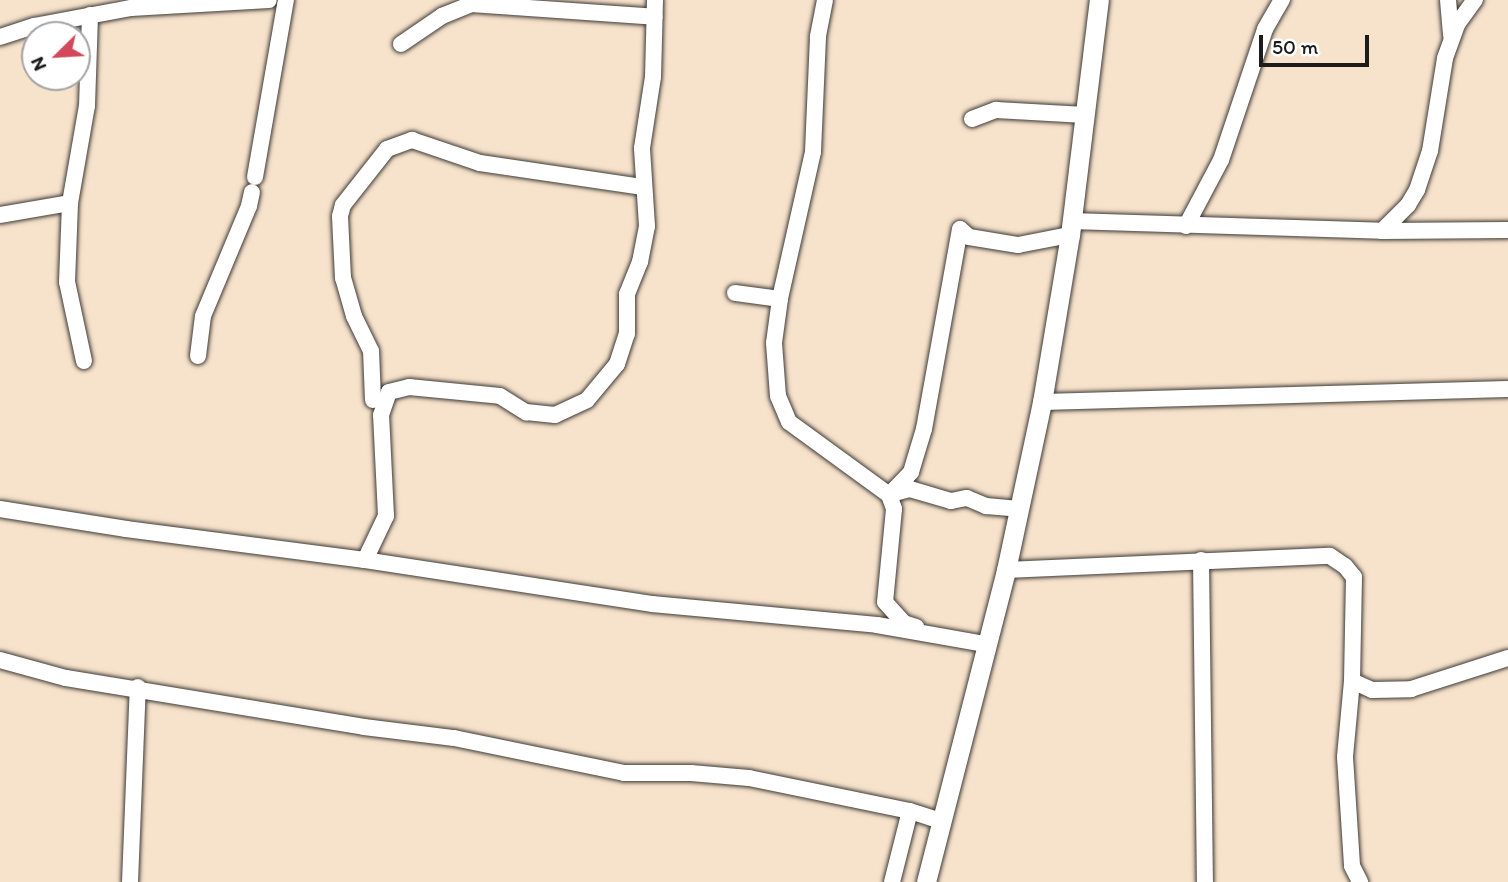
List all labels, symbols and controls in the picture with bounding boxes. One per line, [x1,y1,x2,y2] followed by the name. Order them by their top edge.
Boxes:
[21,21,91,91] north arrow
[1263,21,1373,65] scale bar
[1272,34,1318,59] text: 50 m
[25,53,51,74] text: N

